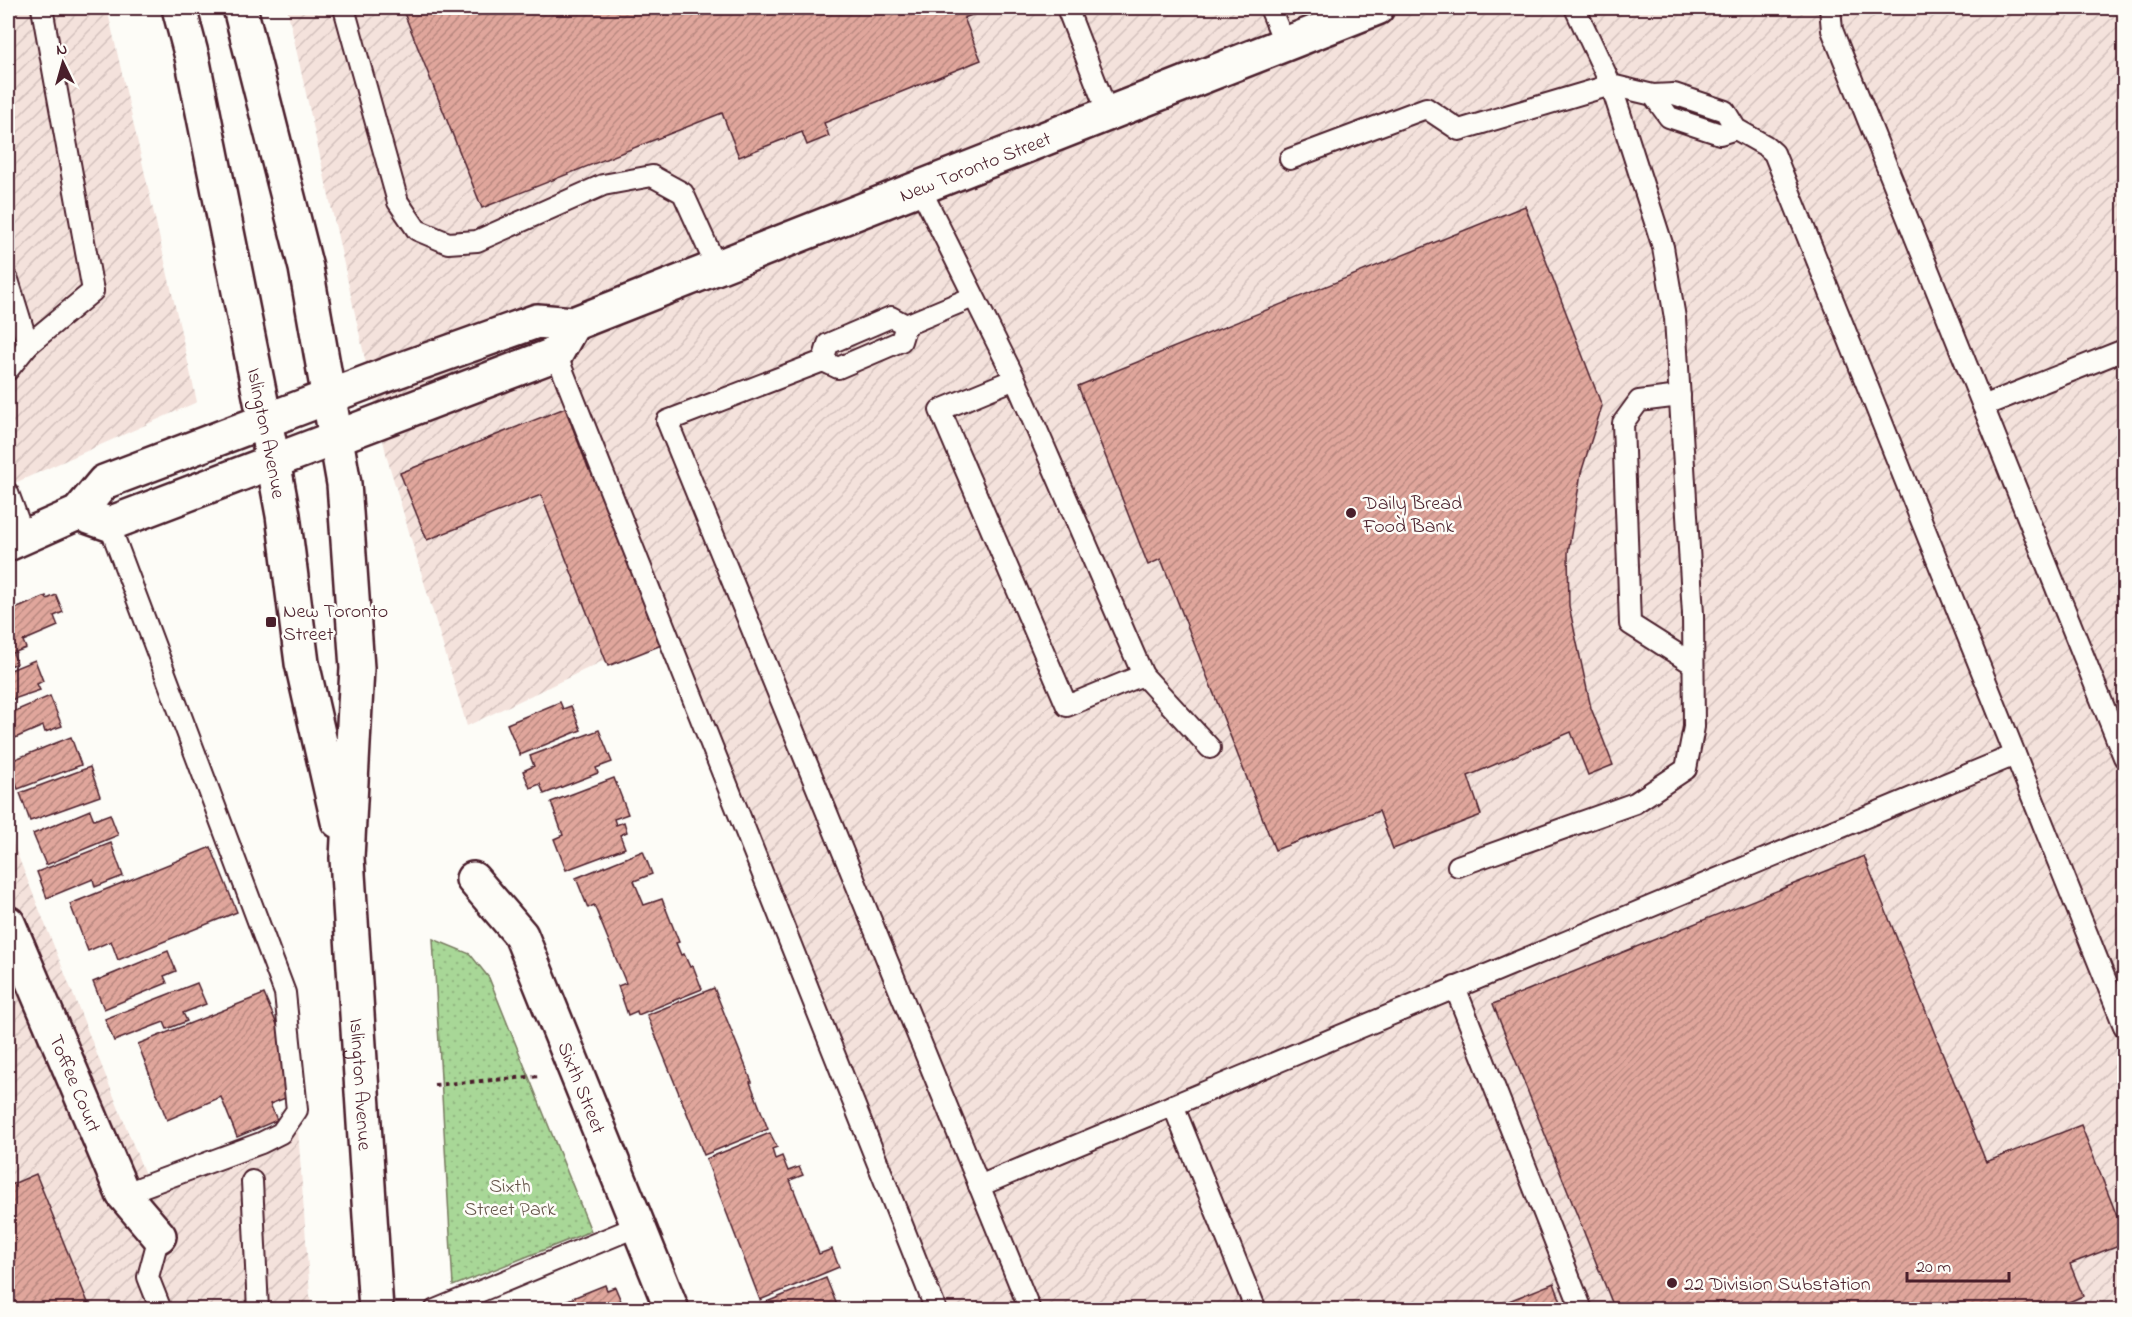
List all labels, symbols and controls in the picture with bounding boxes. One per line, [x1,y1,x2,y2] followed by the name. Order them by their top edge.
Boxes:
[33,33,93,93] north arrow
[55,38,68,62] text: N
[896,125,1056,211] street label: New Toronto Street
[238,365,292,501] street label: Islington Avenue
[1362,490,1462,542] place label: Daily Bread Food Bank
[1344,506,1358,520] marker: Daily Bread Food Bank
[283,598,388,650] place label: New Toronto Street
[264,615,278,629] marker: New Toronto Street
[340,1017,378,1152] street label: Islington Avenue
[40,1031,107,1138] street label: Toffee Court
[548,1038,612,1139] street label: Sixth Street
[464,1173,556,1225] park label: Sixth Street Park
[1907,1245,2009,1283] scale bar
[1916,1255,1951,1281] text: 20 m
[1684,1271,1871,1300] place label: 22 Division Substation
[1665,1276,1679,1290] marker: 22 Division Substation

